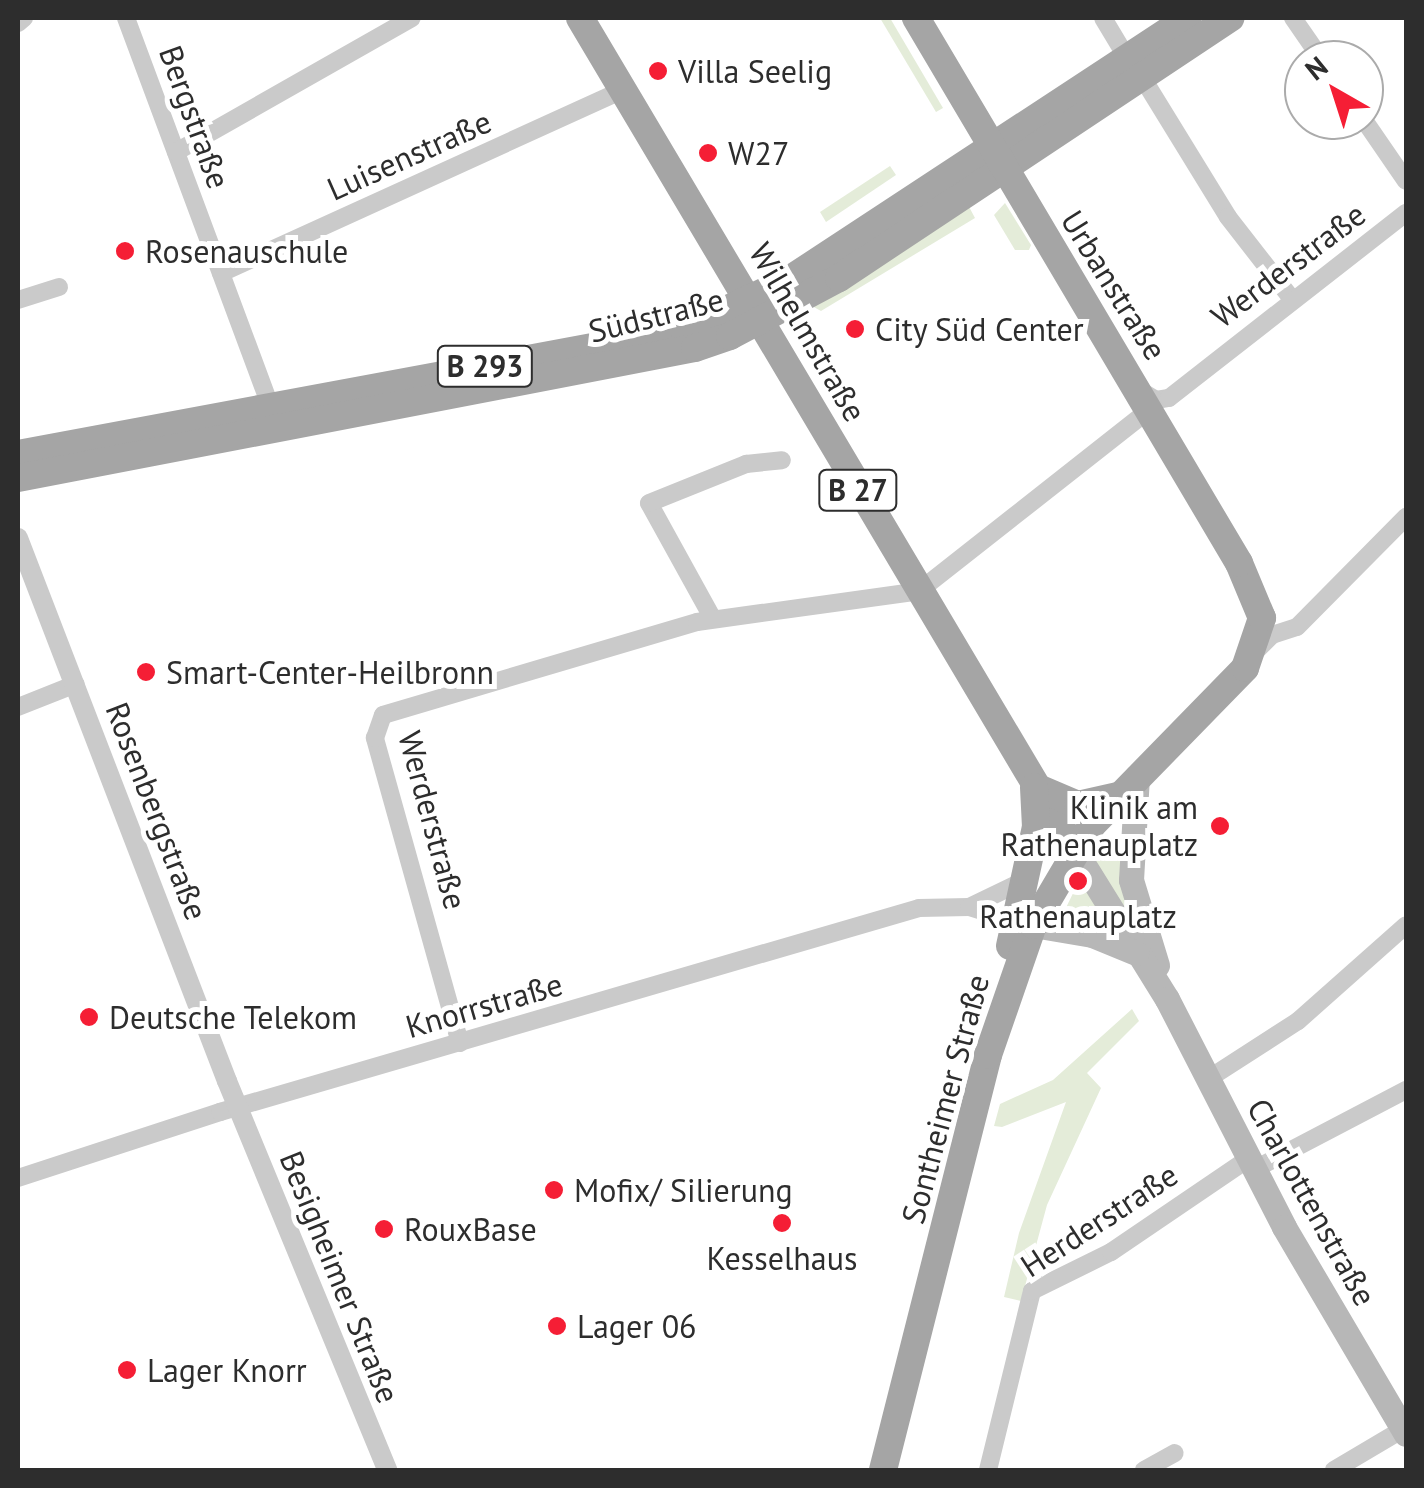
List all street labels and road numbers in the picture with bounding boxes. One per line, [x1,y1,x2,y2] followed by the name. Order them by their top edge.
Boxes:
[151,40,239,194] street label: Bergstraße
[321,102,497,208] street label: Luisenstraße
[1203,195,1373,335] street label: Werderstraße
[1053,203,1175,367] street label: Urbanstraße
[741,236,875,428] street label: Wilhelmstraße
[585,280,727,350] street label: Südstraße
[435,341,535,391] road number: B 293
[818,465,898,515] road number: B 27
[98,697,216,925] street label: Rosenbergstraße
[391,727,475,913] street label: Werderstraße
[401,964,567,1046] street label: Knorrstraße
[893,970,997,1228] street label: Sontheimer Straße
[1239,1092,1385,1312] street label: Charlottenstraße
[272,1146,408,1408] street label: Besigheimer Straße
[1013,1155,1185,1285] street label: Herderstraße

